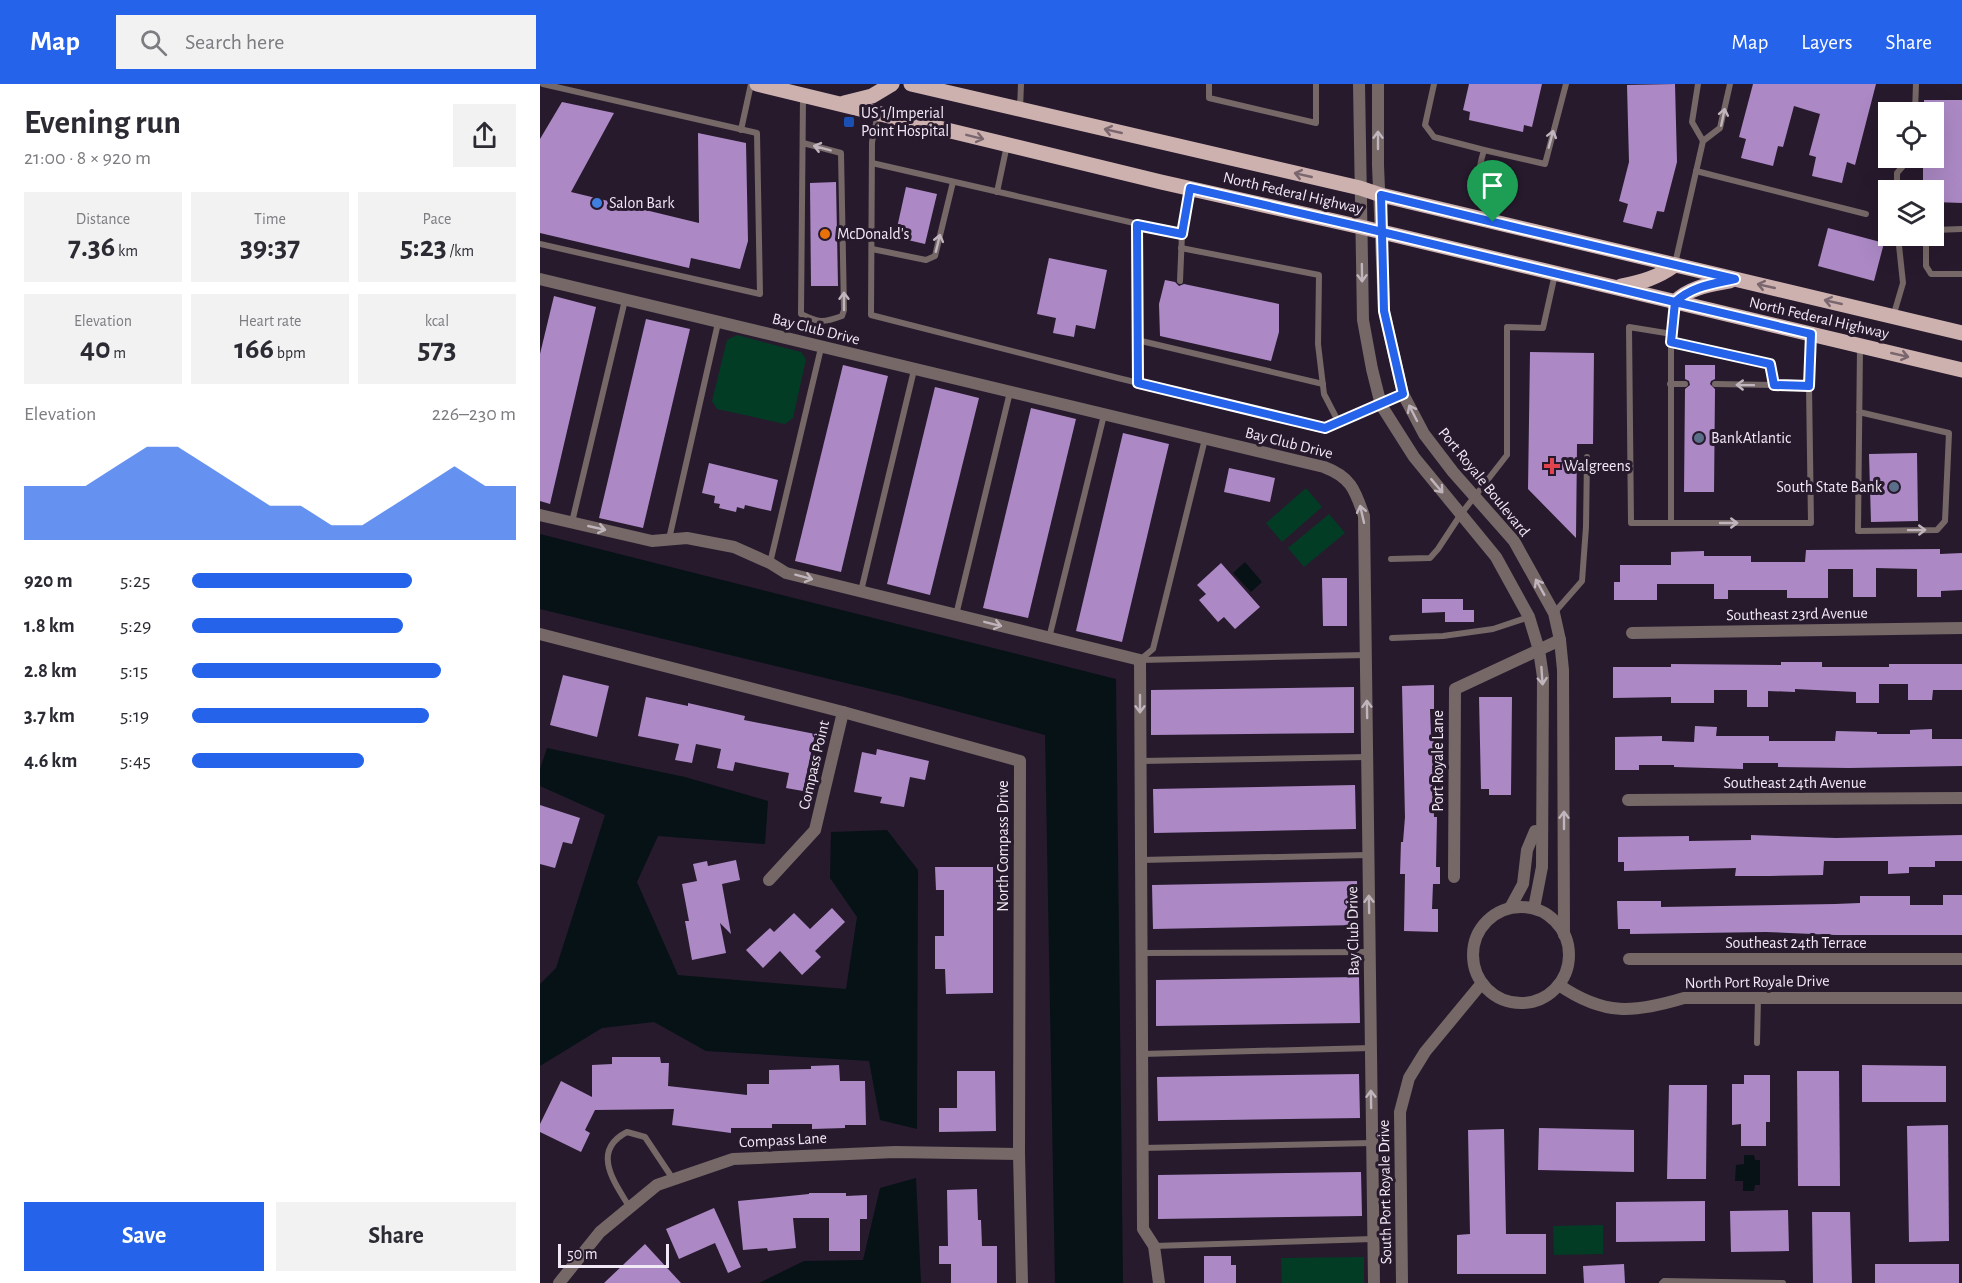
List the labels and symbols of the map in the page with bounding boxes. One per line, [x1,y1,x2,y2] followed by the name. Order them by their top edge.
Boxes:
[861,105,949,139] place label: US 1/Imperial Point Hospital
[1718,107,1729,127] one-way arrow
[842,115,856,129] marker: US 1/Imperial Point Hospital
[1103,125,1123,136] one-way arrow
[1372,130,1384,150] one-way arrow
[1546,130,1558,149] one-way arrow
[966,131,985,143] one-way arrow
[813,142,832,153] one-way arrow
[1467,160,1518,222] pin
[1221,169,1365,218] street label: North Federal Highway
[1293,169,1313,180] one-way arrow
[609,195,675,211] place label: Salon Bark
[590,196,604,210] marker: Salon Bark
[837,226,910,242] place label: McDonald's
[818,227,832,241] marker: McDonald's
[933,233,945,252] one-way arrow
[1356,263,1368,283] one-way arrow
[1757,280,1776,292] one-way arrow
[838,292,850,312] one-way arrow
[1747,294,1891,343] street label: North Federal Highway
[1824,296,1843,308] one-way arrow
[770,310,862,349] street label: Bay Club Drive
[1890,350,1909,361] one-way arrow
[1735,379,1755,390] one-way arrow
[1407,405,1418,423] one-way arrow
[1243,424,1335,463] street label: Bay Club Drive
[1434,424,1533,540] street label: Port Royale Boulevard
[1711,430,1791,446] place label: BankAtlantic
[1692,431,1706,445] marker: BankAtlantic
[1564,458,1631,474] place label: Walgreens
[1545,459,1559,473] marker: Walgreens
[1431,478,1444,494] one-way arrow
[1776,479,1883,495] place label: South State Bank
[1887,480,1901,494] marker: South State Bank
[1356,505,1367,524] one-way arrow
[1719,517,1739,529] one-way arrow
[587,523,606,535] one-way arrow
[1906,524,1926,536] one-way arrow
[794,572,813,584] one-way arrow
[1533,579,1545,596] one-way arrow
[1726,605,1868,623] street label: Southeast 23rd Avenue
[983,619,1002,631] one-way arrow
[1537,666,1548,686] one-way arrow
[1134,694,1146,714] one-way arrow
[1361,699,1373,719] one-way arrow
[1430,710,1447,812] street label: Port Royale Lane
[796,719,832,811] street label: Compass Point
[1724,775,1866,791] street label: Southeast 24th Avenue
[995,780,1011,912] street label: North Compass Drive
[1558,810,1570,830] one-way arrow
[1344,886,1363,976] street label: Bay Club Drive
[1363,894,1375,914] one-way arrow
[1725,935,1867,951] street label: Southeast 24th Terrace
[1684,973,1830,992] street label: North Port Royale Drive
[1366,1089,1377,1109] one-way arrow
[1376,1119,1395,1264] street label: South Port Royale Drive
[739,1130,827,1150] street label: Compass Lane
[558,1241,669,1268] scale bar

